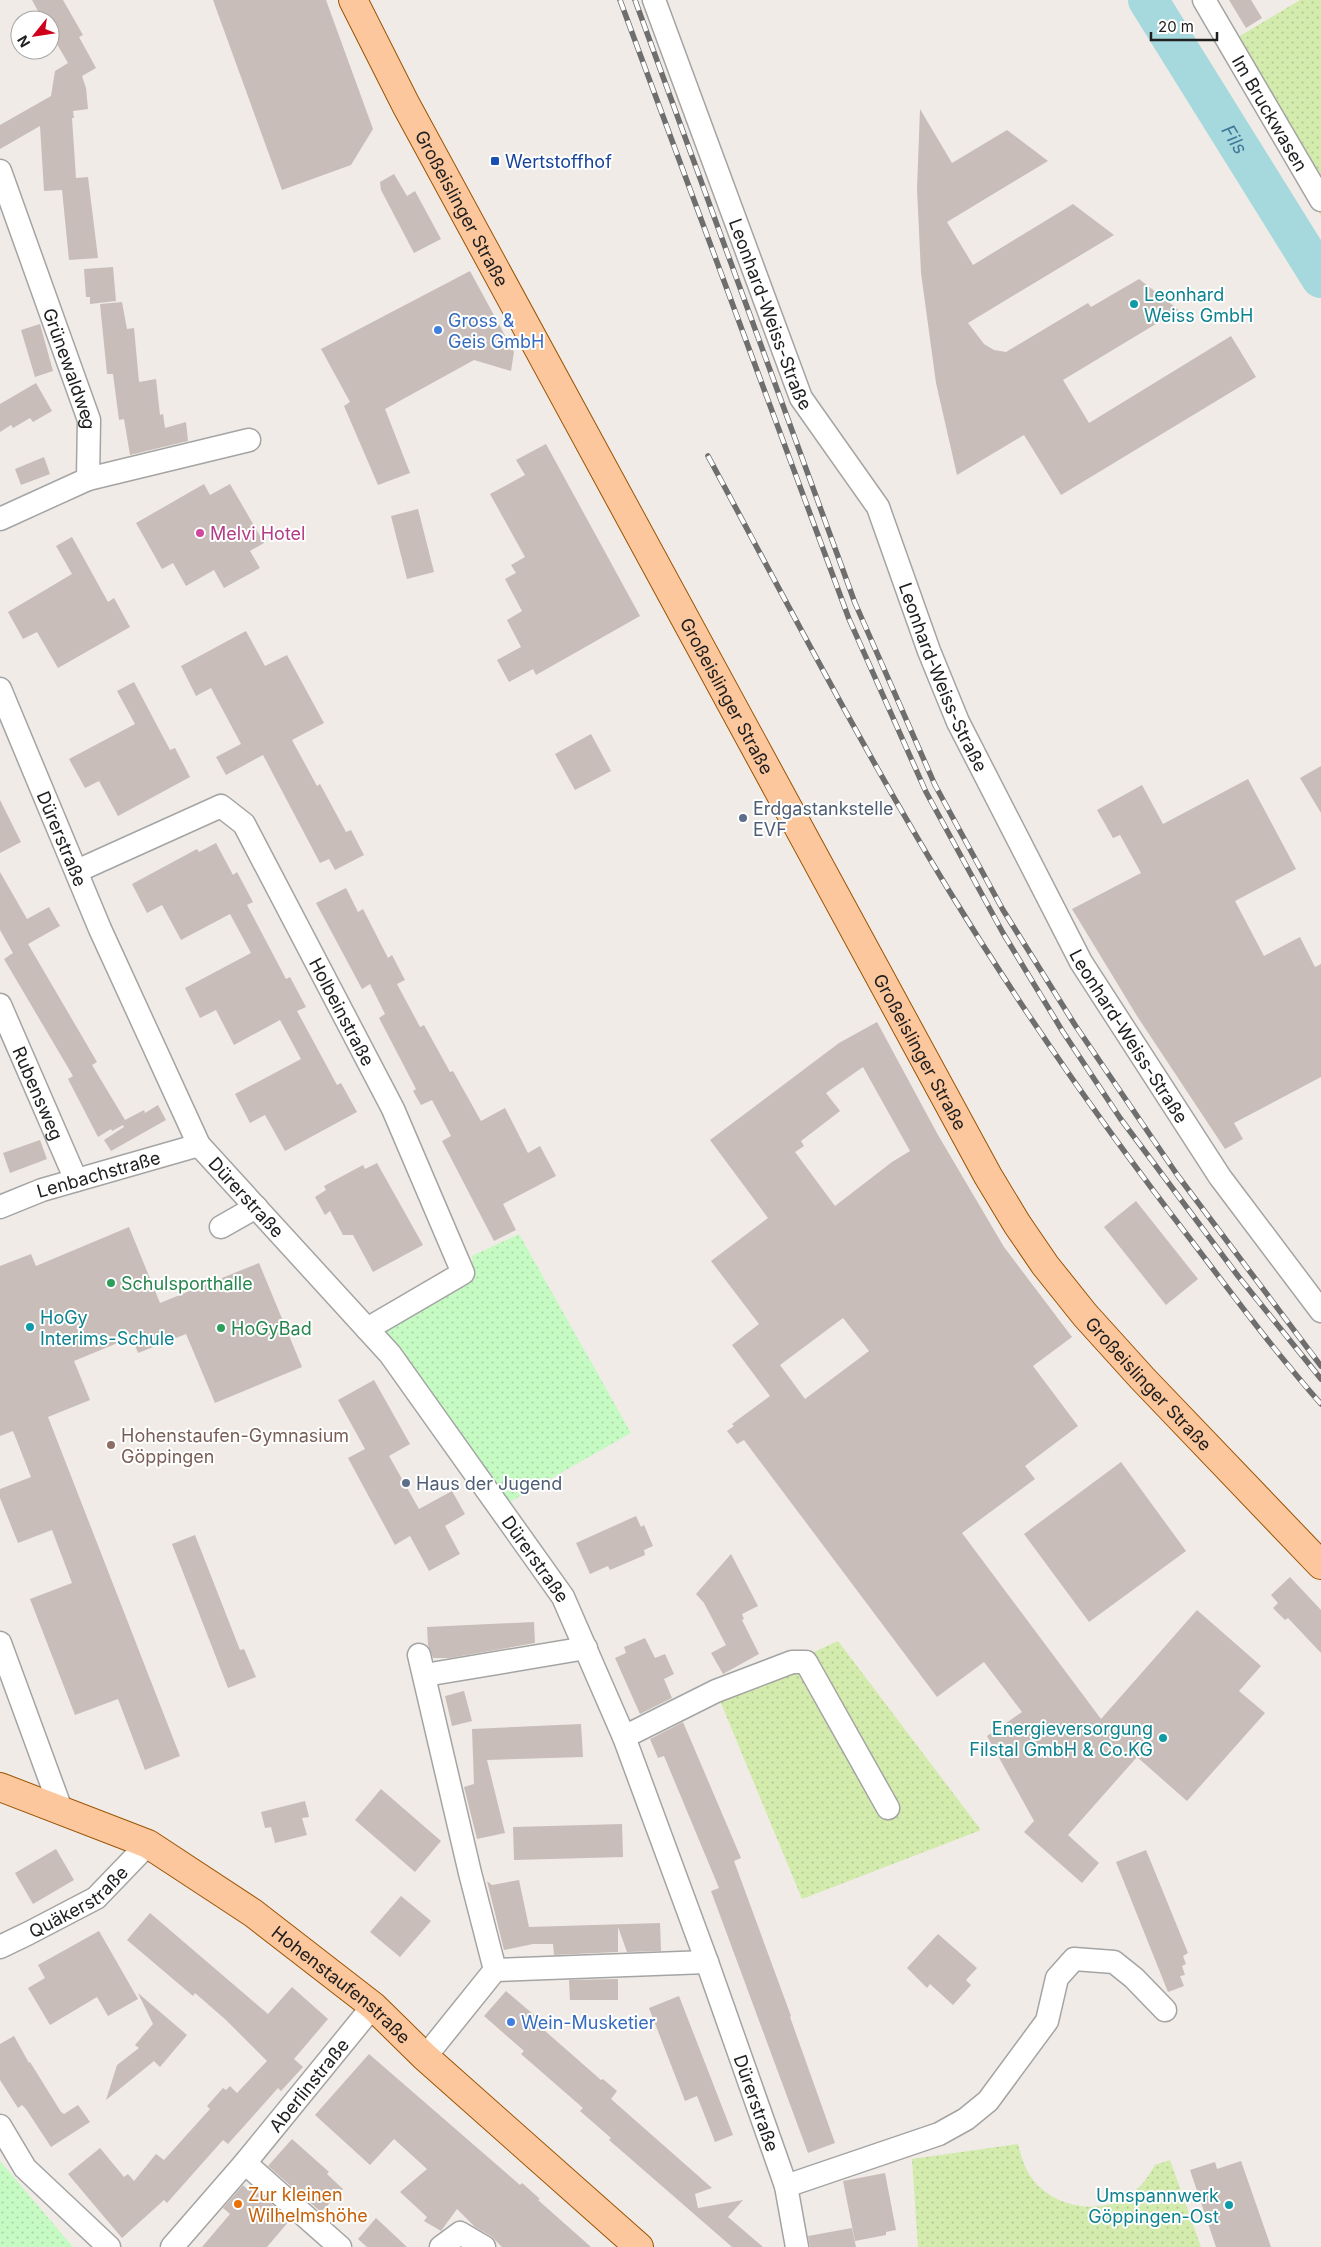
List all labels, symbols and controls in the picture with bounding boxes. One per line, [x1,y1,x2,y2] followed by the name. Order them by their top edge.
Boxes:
[10,10,60,60] north arrow
[1151,10,1217,42] scale bar
[1158,17,1194,36] text: 20 m
[13,33,33,51] text: N
[1228,51,1312,175] street label: Im Bruckwasen
[1217,120,1252,158] water label: Fils
[411,126,513,290] street label: Großeislinger Straße
[505,151,612,172] place label: Wertstoffhof
[489,155,501,167] marker: Wertstoffhof
[725,216,817,414] street label: Leonhard-Weiss-Straße
[1144,284,1253,326] place label: Leonhard Weiss GmbH
[1128,298,1140,310] marker: Leonhard Weiss GmbH
[39,305,100,430] street label: Grünewaldweg
[448,310,544,352] place label: Gross & Geis GmbH
[432,324,444,336] marker: Gross & Geis GmbH
[210,523,305,544] place label: Melvi Hotel
[194,527,206,539] marker: Melvi Hotel
[895,580,992,775] street label: Leonhard-Weiss-Straße
[676,614,778,778] street label: Großeislinger Straße
[33,788,91,889] street label: Dürerstraße
[753,798,893,840] place label: Erdgastankstelle EVF
[737,812,749,824] marker: Erdgastankstelle EVF
[1066,945,1193,1127] street label: Leonhard-Weiss-Straße
[305,954,379,1069] street label: Holbeinstraße
[869,970,971,1133] street label: Großeislinger Straße
[9,1043,68,1143] street label: Rubensweg
[34,1146,163,1201] street label: Lenbachstraße
[205,1152,288,1241] street label: Dürerstraße
[121,1273,253,1294] place label: Schulsporthalle
[105,1277,117,1289] marker: Schulsporthalle
[40,1307,175,1349] place label: HoGy Interims-Schule
[1081,1313,1216,1455] street label: Großeislinger Straße
[231,1318,312,1339] place label: HoGyBad
[24,1321,36,1333] marker: HoGy Interims-Schule
[215,1322,227,1334] marker: HoGyBad
[121,1425,349,1467] place label: Hohenstaufen-Gymnasium Göppingen
[105,1439,117,1451] marker: Hohenstaufen-Gymnasium Göppingen
[416,1473,562,1494] place label: Haus der Jugend
[400,1477,412,1489] marker: Haus der Jugend
[498,1511,574,1606] street label: Dürerstraße
[969,1718,1153,1760] place label: Energieversorgung Filstal GmbH & Co.KG
[1157,1732,1169,1744] marker: Energieversorgung Filstal GmbH & Co.KG
[25,1861,132,1942] street label: Quäkerstraße
[268,1921,415,2048] street label: Hohenstaufenstraße
[521,2012,656,2033] place label: Wein-Musketier
[505,2016,517,2028] marker: Wein-Musketier
[264,2034,353,2136] street label: Aberlinstraße
[730,2052,783,2154] street label: Dürerstraße
[248,2184,368,2226] place label: Zur kleinen Wilhelmshöhe
[1088,2185,1219,2227] place label: Umspannwerk Göppingen-Ost
[232,2198,244,2210] marker: Zur kleinen Wilhelmshöhe
[1223,2199,1235,2211] marker: Umspannwerk Göppingen-Ost

